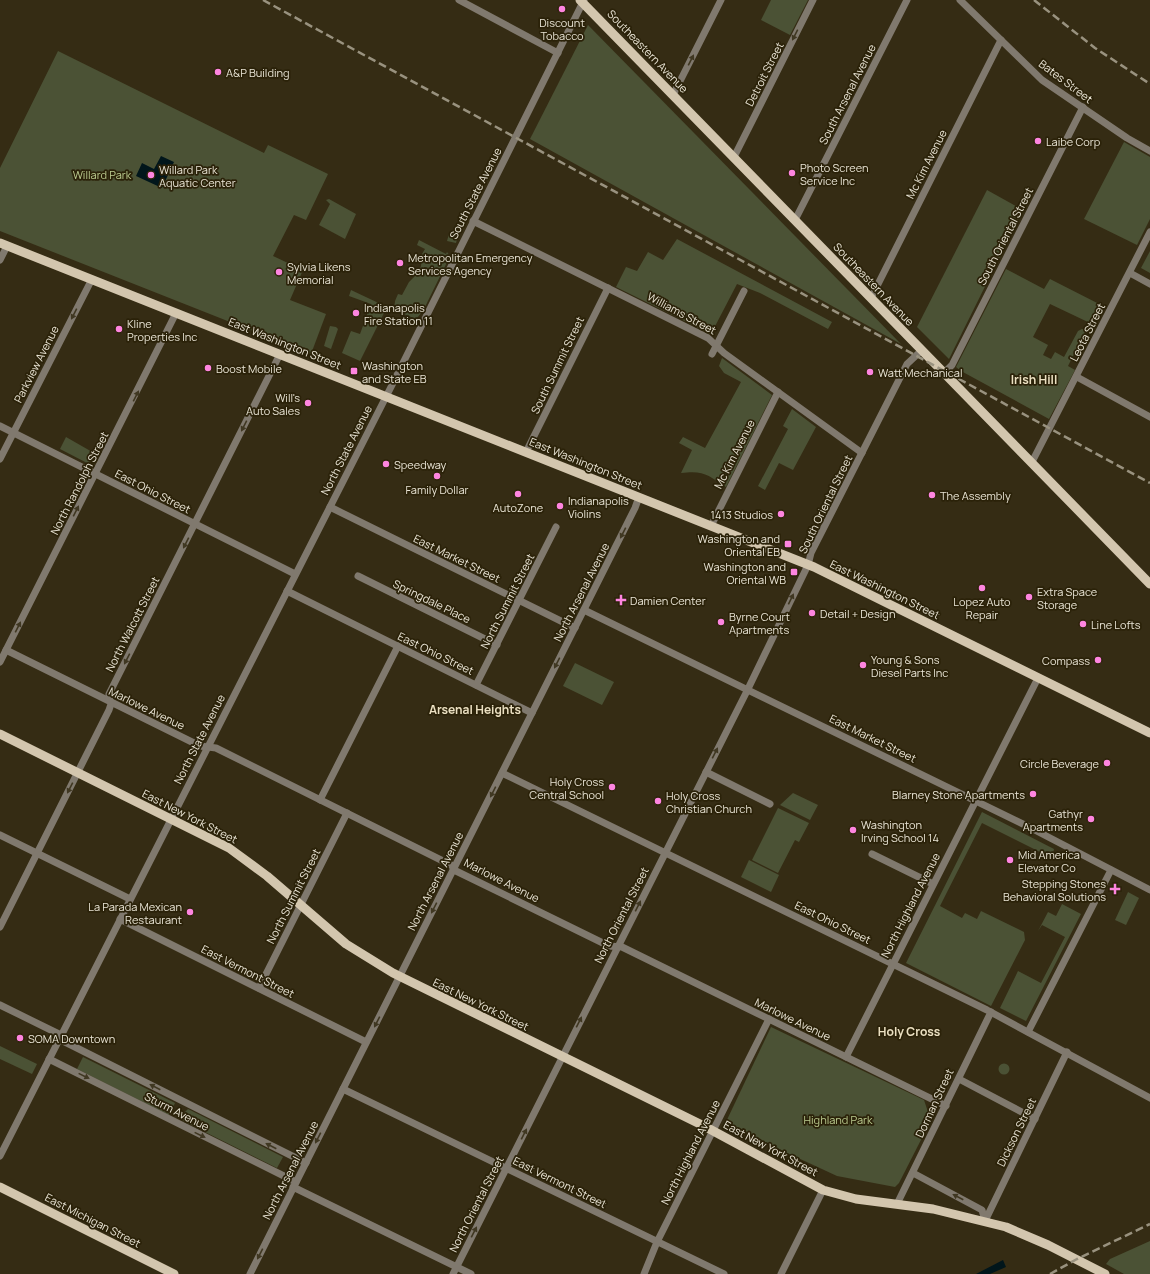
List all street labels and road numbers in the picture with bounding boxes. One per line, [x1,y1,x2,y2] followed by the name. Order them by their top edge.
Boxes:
[604,6,692,96] street label: Southeastern Avenue
[741,39,787,109] street label: Detroit Street
[815,41,879,147] street label: South Arsenal Avenue
[1036,56,1096,106] street label: Bates Street
[902,126,950,201] street label: Mc Kim Avenue
[445,144,505,241] street label: South State Avenue
[974,185,1036,287] street label: South Oriental Street
[830,239,918,329] street label: Southeastern Avenue
[645,289,719,337] street label: Williams Street
[1066,300,1108,364] street label: Leota Street
[226,314,344,372] street label: East Washington Street
[527,314,587,416] street label: South Summit Street
[10,322,62,405] street label: Parkview Avenue
[317,402,375,497] street label: North State Avenue
[710,416,758,491] street label: Mc Kim Avenue
[46,429,112,537] street label: North Randolph Street
[527,434,645,492] street label: East Washington Street
[795,452,855,556] street label: South Oriental Street
[113,466,193,516] street label: East Ohio Street
[411,530,503,586] street label: East Market Street
[550,540,613,644] street label: North Arsenal Avenue
[477,551,537,651] street label: North Summit Street
[828,556,942,622] street label: East Washington Street
[102,574,162,674] street label: North Walcott Street
[391,576,474,626] street label: Springdale Place
[395,628,477,678] street label: East Ohio Street
[107,683,188,733] street label: Marlowe Avenue
[170,691,228,786] street label: North State Avenue
[827,710,919,766] street label: East Market Street
[140,786,240,846] street label: East New York Street
[404,829,467,933] street label: North Arsenal Avenue
[263,846,323,946] street label: North Summit Street
[877,849,943,960] street label: North Highland Avenue
[462,855,543,906] street label: Marlowe Avenue
[590,864,652,966] street label: North Oriental Street
[792,897,874,947] street label: East Ohio Street
[199,941,297,1001] street label: East Vermont Street
[431,974,531,1034] street label: East New York Street
[753,994,834,1044] street label: Marlowe Avenue
[911,1066,957,1140] street label: Dorman Street
[142,1088,212,1134] street label: Sturm Avenue
[993,1095,1039,1169] street label: Dickson Street
[657,1096,723,1207] street label: North Highland Avenue
[721,1117,821,1179] street label: East New York Street
[259,1118,322,1222] street label: North Arsenal Avenue
[445,1153,507,1255] street label: North Oriental Street
[511,1153,609,1211] street label: East Vermont Street
[43,1189,143,1251] street label: East Michigan Street

